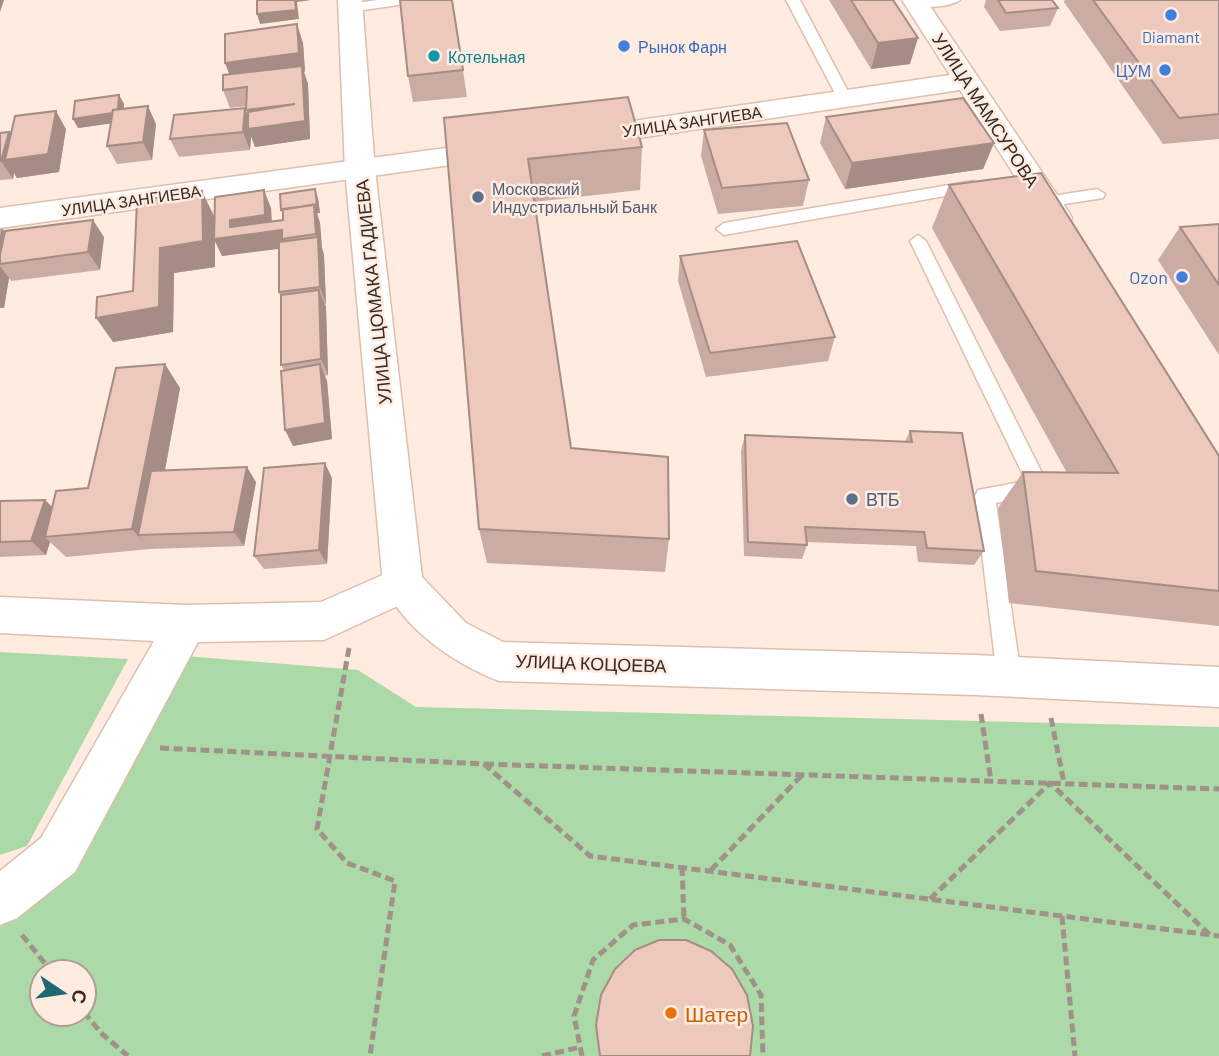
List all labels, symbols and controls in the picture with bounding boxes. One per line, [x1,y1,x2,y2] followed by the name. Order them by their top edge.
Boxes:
[1163,7,1179,23] marker: Diamant
[1142,27,1200,46] place label: Diamant
[928,29,1044,191] street label: УЛИЦА МАМСУРОВА
[638,37,727,56] place label: Рынок Фарн
[616,38,632,54] marker: Рынок Фарн
[448,47,525,66] place label: Котельная
[426,48,442,64] marker: Котельная
[1116,61,1151,80] place label: ЦУМ
[1157,62,1173,78] marker: ЦУМ
[621,102,763,140] street label: УЛИЦА ЗАНГИЕВА
[350,178,396,406] street label: УЛИЦА ЦОМАКА ГАДИЕВА
[492,179,658,216] place label: Московский Индустриальный Банк
[60,181,202,219] street label: УЛИЦА ЗАНГИЕВА
[470,189,486,205] marker: Московский Индустриальный Банк
[1129,266,1168,288] place label: Ozon
[1174,269,1190,285] marker: Ozon
[866,488,900,510] place label: ВТБ
[844,491,860,507] marker: ВТБ
[515,649,667,677] street label: УЛИЦА КОЦОЕВА
[28,958,98,1028] north arrow
[67,988,93,1006] text: С
[685,1001,748,1026] place label: Шатер
[663,1005,679,1021] marker: Шатер

